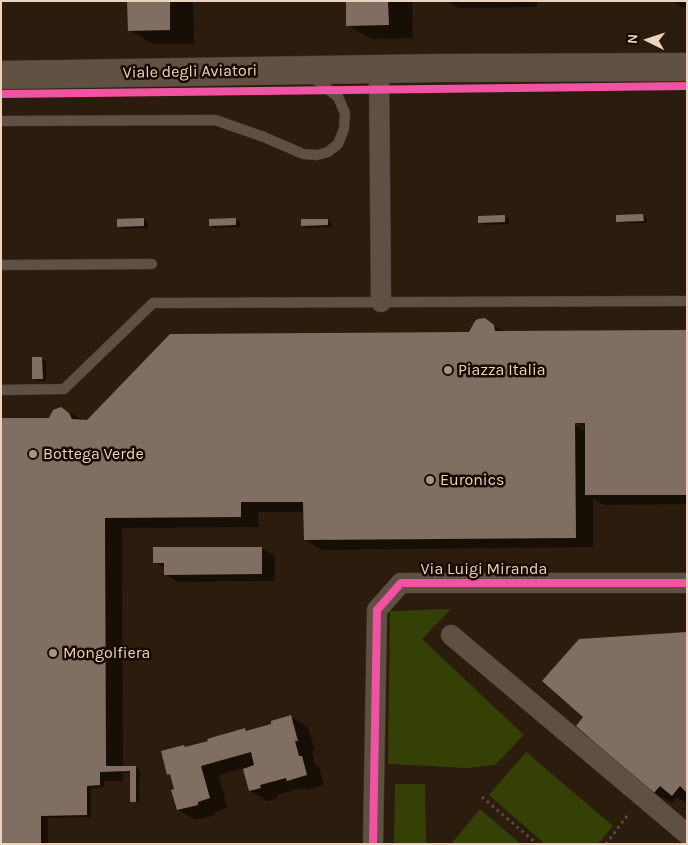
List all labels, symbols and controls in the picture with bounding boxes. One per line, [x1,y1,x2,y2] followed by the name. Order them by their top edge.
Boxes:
[623,15,673,65] north arrow
[624,33,641,45] text: N
[123,61,257,83] street label: Viale degli Aviatori
[458,360,546,380] place label: Piazza Italia
[442,364,454,376] marker: Piazza Italia
[43,444,144,464] place label: Bottega Verde
[27,448,39,460] marker: Bottega Verde
[440,470,504,490] place label: Euronics
[424,474,436,486] marker: Euronics
[421,559,547,579] street label: Via Luigi Miranda
[63,643,150,663] place label: Mongolfiera
[47,647,59,659] marker: Mongolfiera

